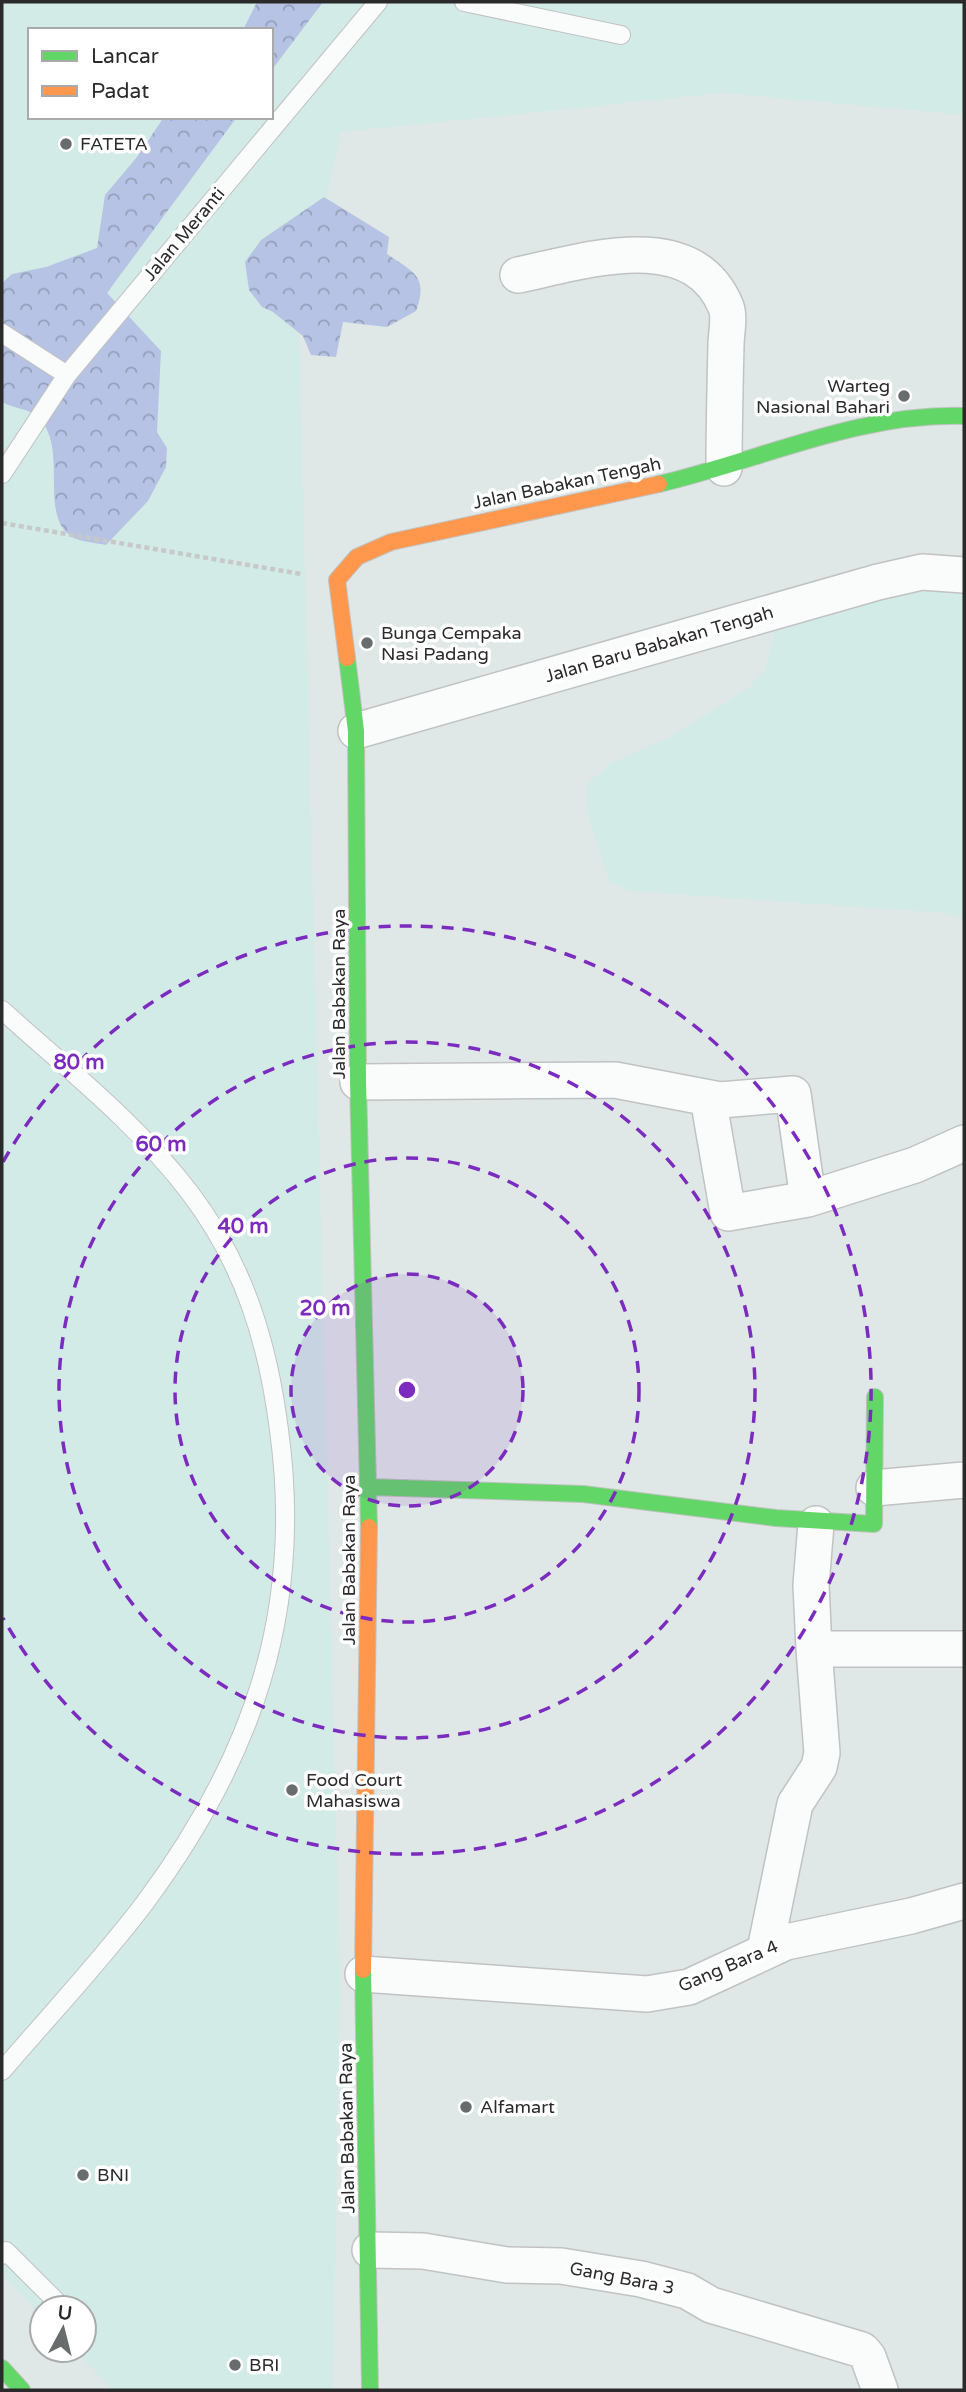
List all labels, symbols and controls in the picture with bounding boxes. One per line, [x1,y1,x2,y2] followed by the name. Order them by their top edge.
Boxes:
[28,28,273,119] legend
[91,44,159,69] text: Lancar
[91,79,149,104] text: Padat
[80,133,148,155] place label: FATETA
[58,136,74,152] marker: FATETA
[139,183,229,285] street label: Jalan Meranti
[756,375,890,418] place label: Warteg Nasional Bahari
[896,388,912,404] marker: Warteg Nasional Bahari
[471,452,663,514] street label: Jalan Babakan Tengah
[542,601,776,687] street label: Jalan Baru Babakan Tengah
[381,622,522,665] place label: Bunga Cempaka Nasi Padang
[359,635,375,651] marker: Bunga Cempaka Nasi Padang
[328,909,350,1079] street label: Jalan Babakan Raya
[53,1050,105,1075] text: 80 m
[135,1132,187,1157] text: 60 m
[217,1214,269,1239] text: 40 m
[299,1296,351,1321] text: 20 m
[395,1378,419,1402] centre of rings
[338,1475,360,1645] street label: Jalan Babakan Raya
[306,1769,402,1812] place label: Food Court Mahasiswa
[284,1782,300,1798] marker: Food Court Mahasiswa
[675,1935,781,1997] street label: Gang Bara 4
[335,2043,359,2213] street label: Jalan Babakan Raya
[480,2096,555,2118] place label: Alfamart
[458,2099,474,2115] marker: Alfamart
[97,2164,129,2186] place label: BNI
[75,2167,91,2183] marker: BNI
[568,2257,676,2299] street label: Gang Bara 3
[28,2294,98,2364] north arrow
[56,2301,73,2325] text: U
[249,2354,279,2376] place label: BRI
[227,2357,243,2373] marker: BRI

